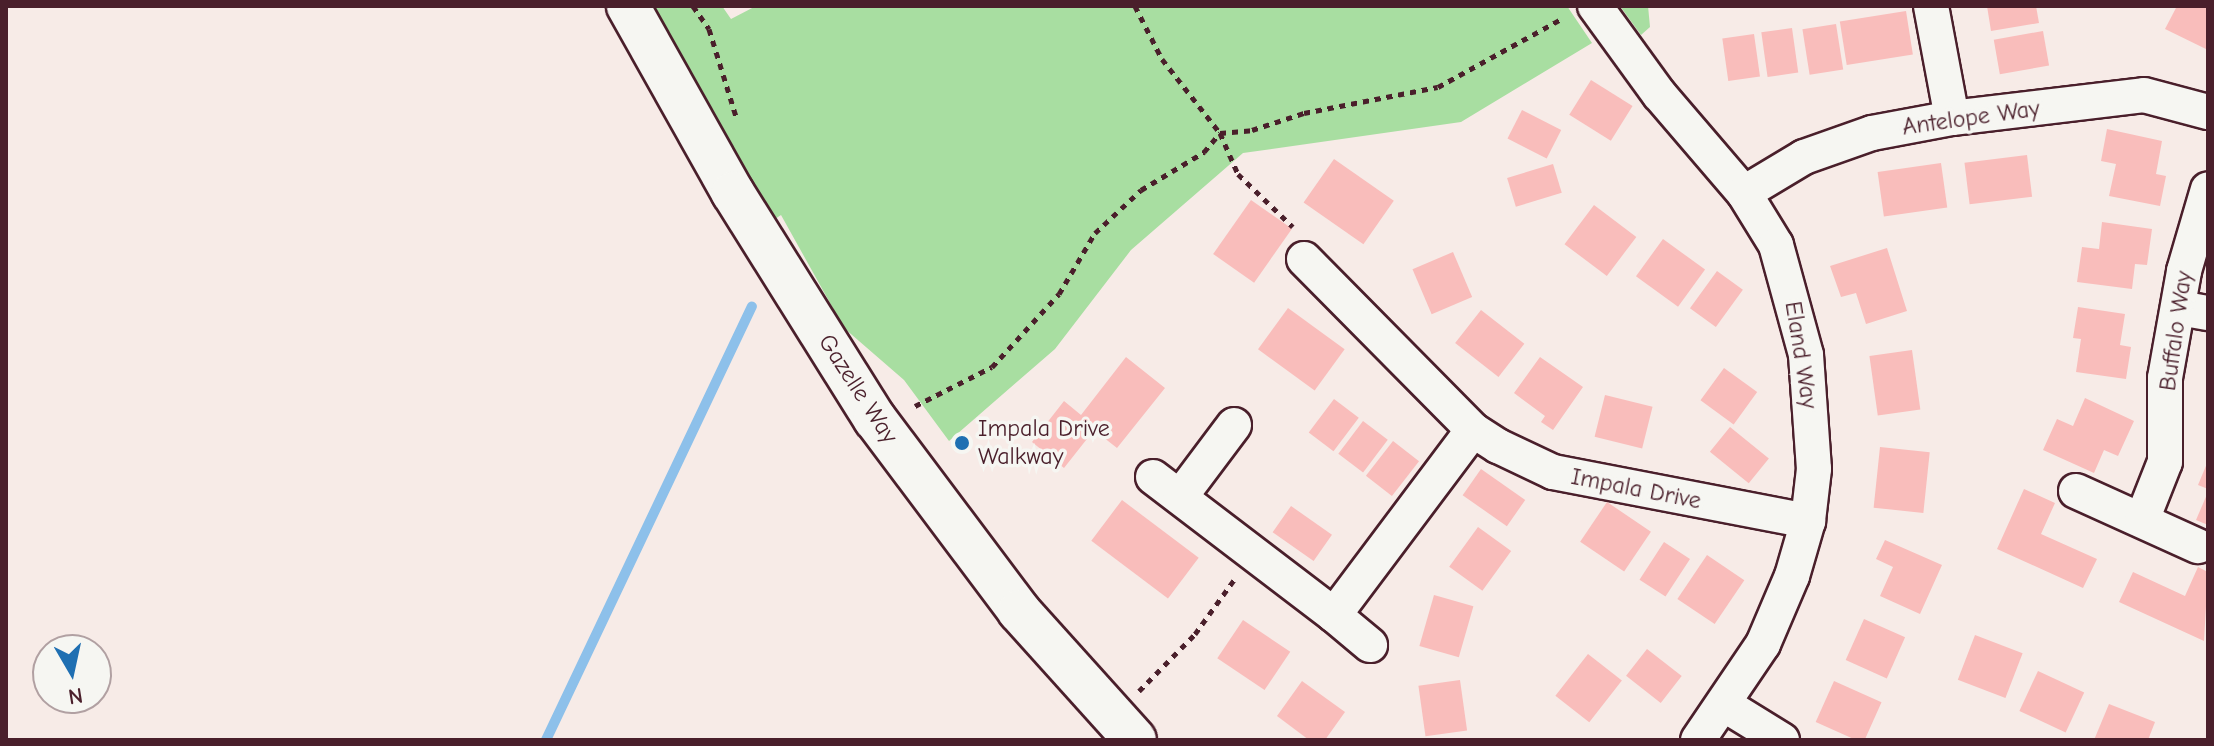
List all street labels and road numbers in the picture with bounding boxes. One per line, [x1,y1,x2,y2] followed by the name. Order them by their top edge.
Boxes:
[1900,94,2042,142] street label: Antelope Way
[2153,269,2199,393] street label: Buffalo Way
[1778,299,1824,411] street label: Eland Way
[812,329,904,449] street label: Gazelle Way
[1569,462,1703,516] street label: Impala Drive

